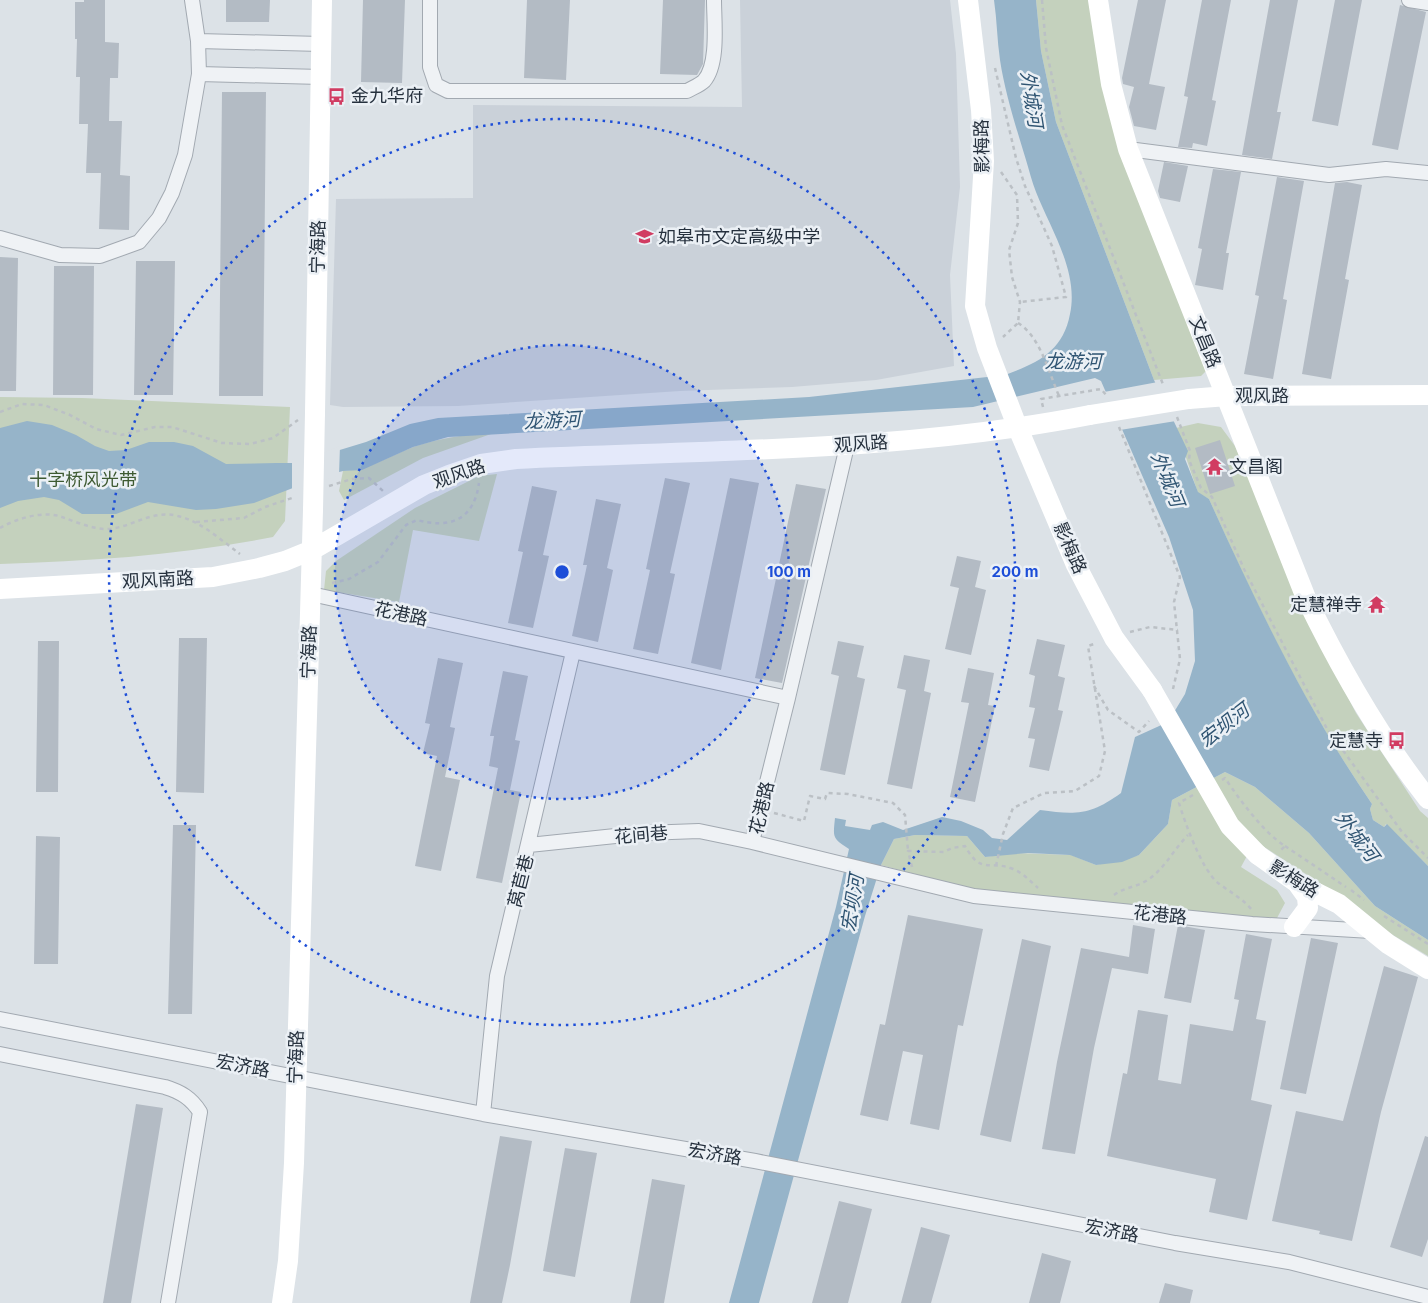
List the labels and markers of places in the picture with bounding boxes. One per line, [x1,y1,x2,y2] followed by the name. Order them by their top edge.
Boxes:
[351,85,423,106] place label: 金九华府
[327,86,347,106] bus stop icon: 金九华府
[658,226,820,247] place label: 如皋市文定高级中学
[634,227,654,247] school or university icon: 如皋市文定高级中学
[1229,456,1283,477] place label: 文昌阁
[1205,457,1225,477] temple icon: 文昌阁
[553,563,571,581] centre of rings
[1290,594,1362,615] place label: 定慧禅寺
[1366,595,1386,615] temple icon: 定慧禅寺
[1329,730,1383,751] place label: 定慧寺
[1387,731,1407,751] bus stop icon: 定慧寺

